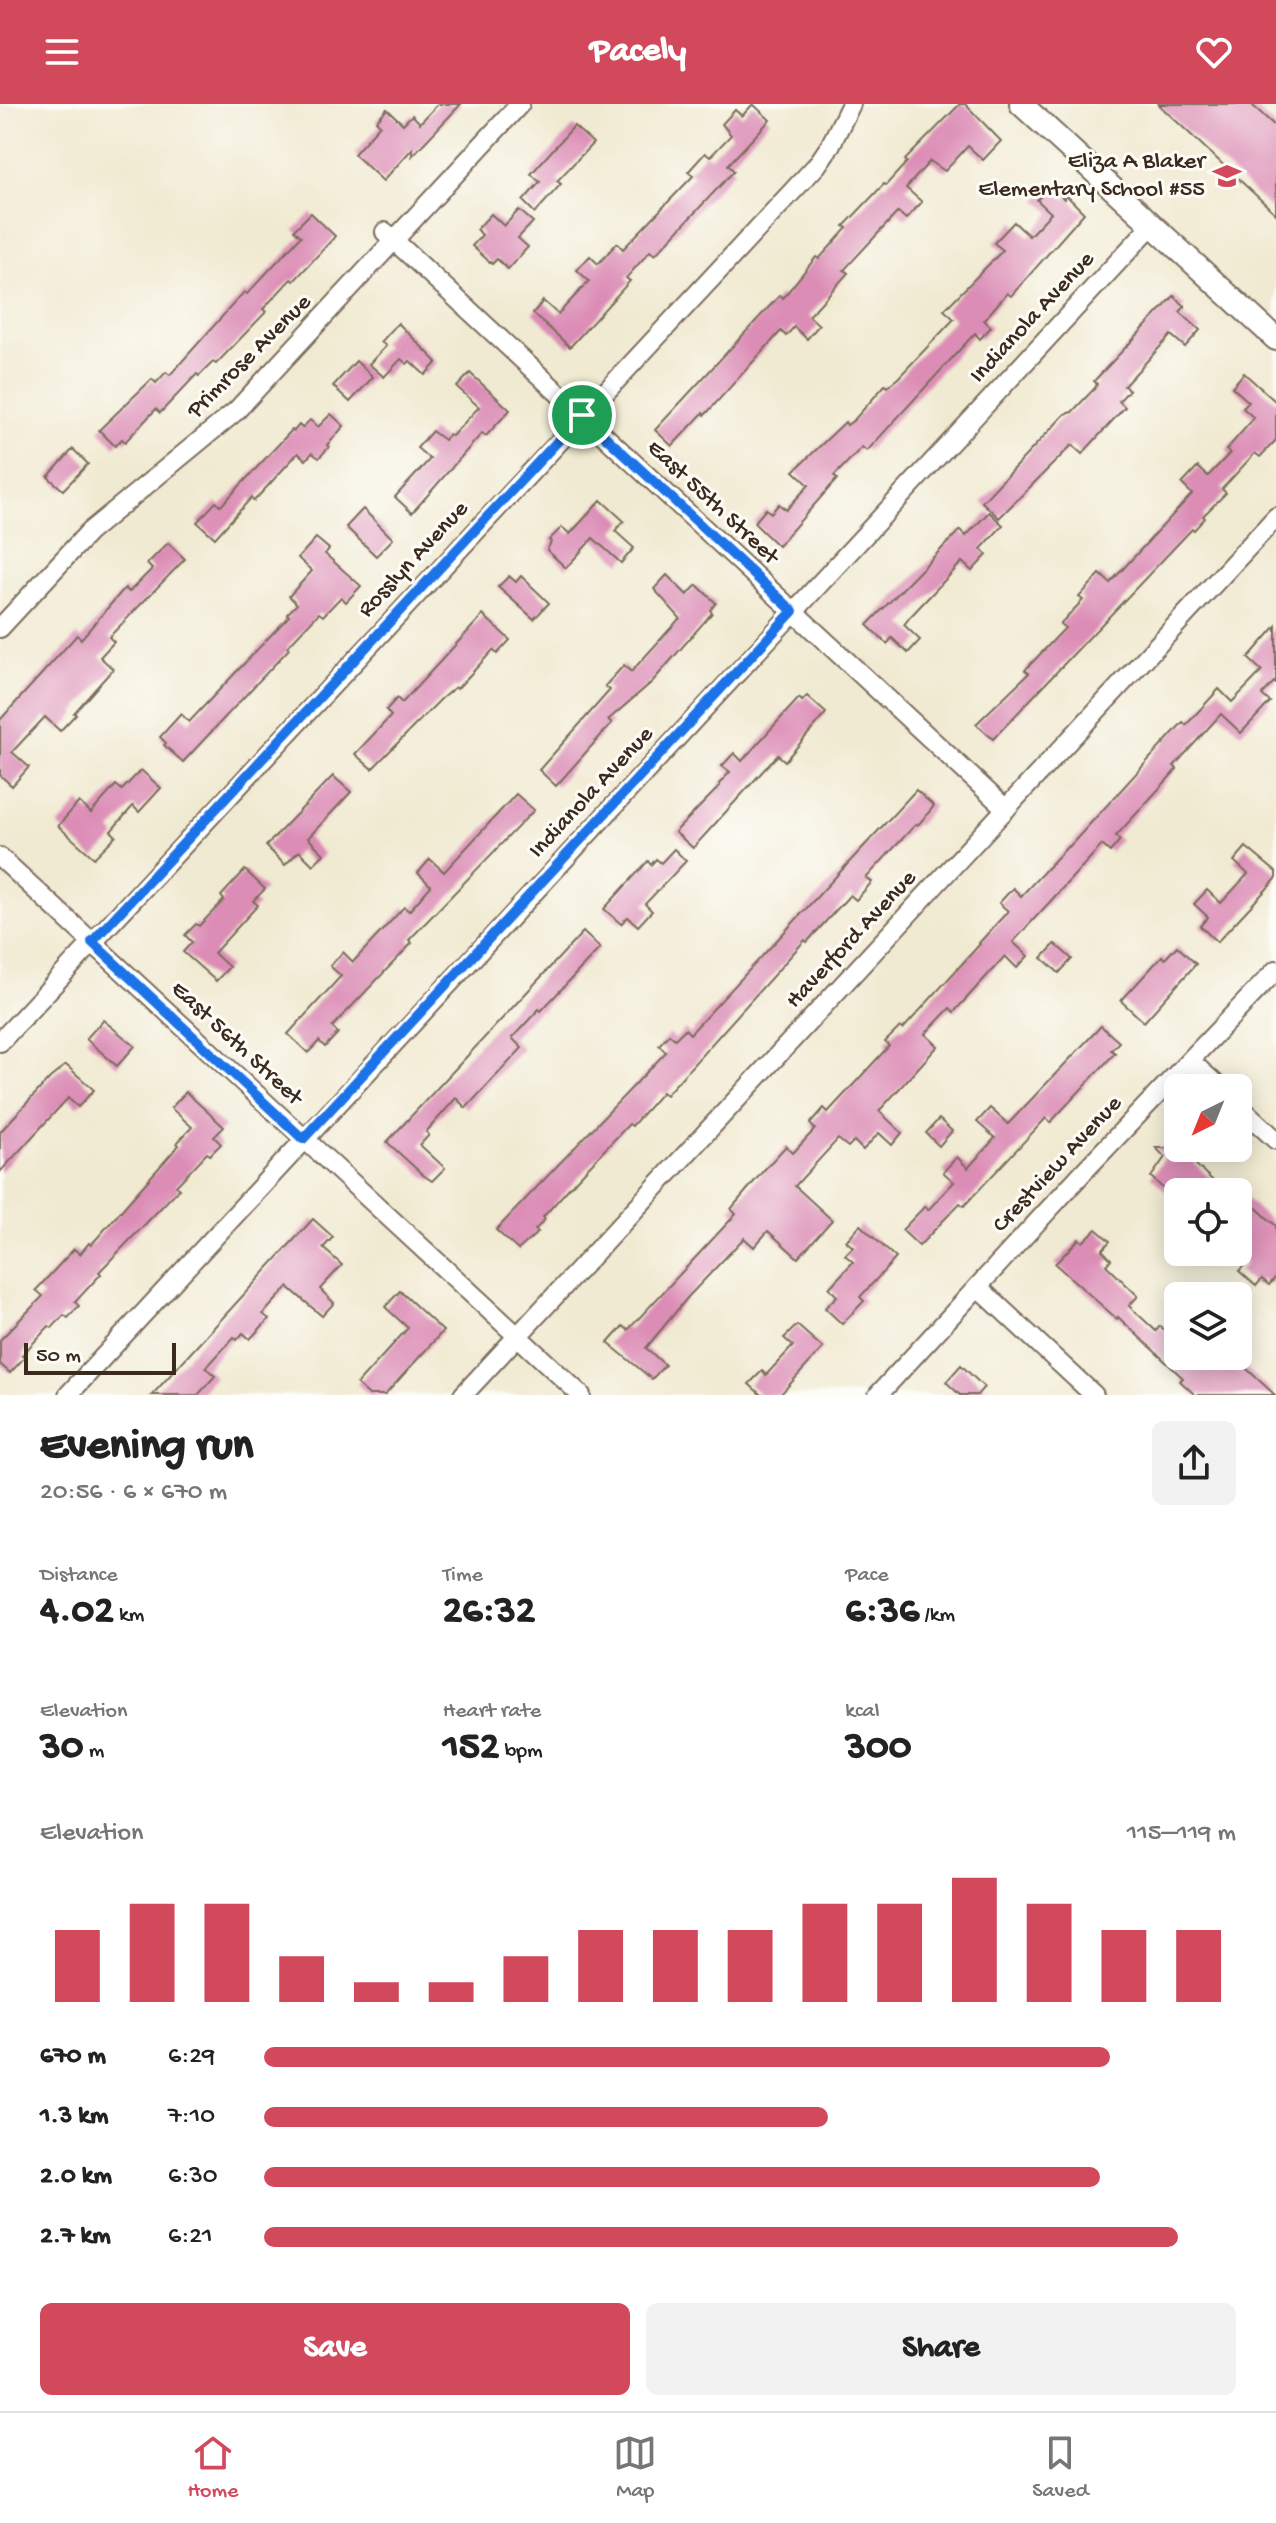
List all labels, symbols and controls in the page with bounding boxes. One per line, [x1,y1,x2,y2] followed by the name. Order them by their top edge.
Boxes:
[40,30,84,74] icon: menu
[1192,30,1236,74] icon: heart
[590,31,686,74] text: Pacely
[978,148,1207,205] place label: Eliza A Blaker Elementary School #55
[1212,161,1242,191] school or university icon: Eliza A Blaker Elementary School #55
[964,245,1102,390] street label: Indianola Avenue
[181,288,319,426] street label: Primrose Avenue
[548,381,616,449] pin
[560,393,604,437] icon: arrive
[640,434,786,573] street label: East 55th Street
[353,495,476,624] street label: Rosslyn Avenue
[523,720,661,865] street label: Indianola Avenue
[780,864,924,1015] street label: Haverford Avenue
[164,976,310,1114] street label: East 56th Street
[1164,1074,1252,1162] north arrow
[1164,1074,1252,1370] map controls
[987,1090,1129,1240] street label: Crestview Avenue
[1164,1178,1252,1266] button: locate
[1164,1282,1252,1370] button: layers
[24,1339,176,1375] scale bar
[36,1344,81,1370] text: 50 m
[1152,1421,1236,1505] button: share
[40,1422,253,1474] text: Evening run
[40,1478,227,1509] text: 20:56 · 6 × 670 m
[40,1563,118,1589] text: Distance
[443,1563,483,1589] text: Time
[845,1563,889,1589] text: Pace
[40,1589,114,1636] text: 4.02
[443,1589,535,1636] text: 26:32
[845,1589,919,1636] text: 6:36
[114,1603,144,1629] text: km
[919,1603,955,1629] text: /km
[40,1699,127,1725] text: Elevation
[443,1699,541,1725] text: Heart rate
[845,1699,880,1725] text: kcal
[40,1725,83,1772] text: 30
[443,1725,499,1772] text: 152
[845,1725,912,1772] text: 300
[83,1739,104,1765] text: m
[499,1739,543,1765] text: bpm
[40,1819,143,1850] text: Elevation
[1127,1819,1236,1850] text: 115–119 m
[40,2042,106,2073] text: 670 m
[168,2042,215,2073] text: 6:29
[40,2102,108,2133] text: 1.3 km
[168,2102,215,2133] text: 7:10
[40,2162,112,2193] text: 2.0 km
[168,2162,218,2193] text: 6:30
[40,2222,111,2253] text: 2.7 km
[168,2222,213,2253] text: 6:21
[40,2303,630,2395] button: Save
[646,2303,1236,2395] button: Share
[187,2431,238,2505] tab: Home
[613,2431,657,2505] tab: Map
[1032,2431,1089,2505] tab: Saved

